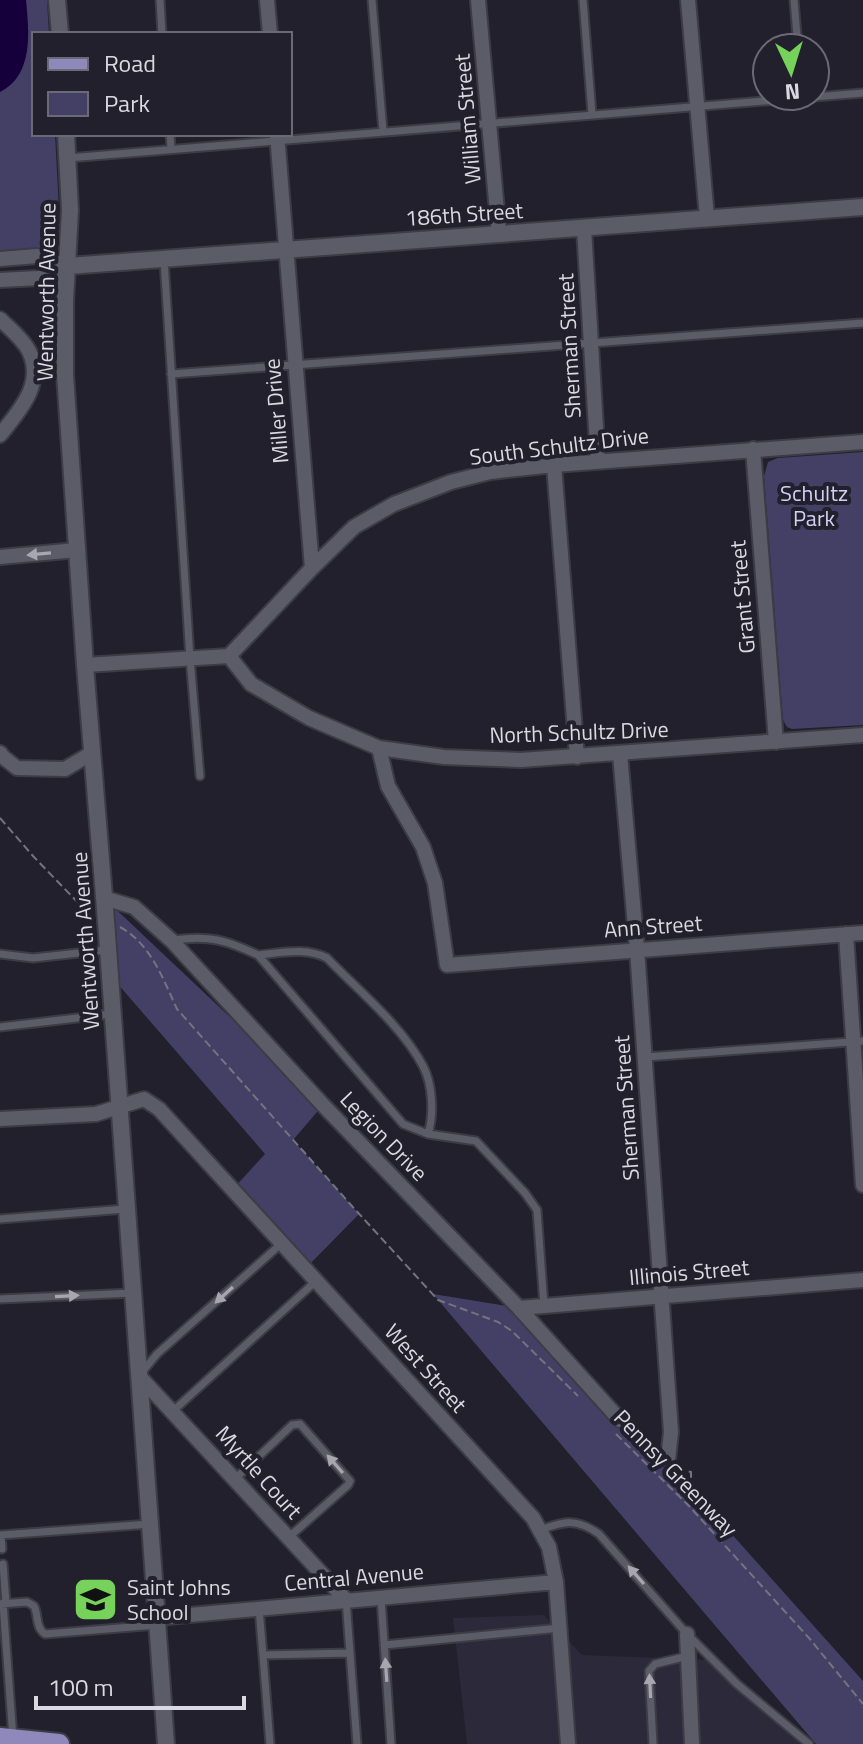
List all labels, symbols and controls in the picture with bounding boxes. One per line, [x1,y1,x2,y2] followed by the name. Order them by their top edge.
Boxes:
[32,32,292,136] legend
[751,32,831,112] north arrow
[104,45,156,81] text: Road
[444,52,490,185] street label: William Street
[784,74,801,109] text: N
[104,85,150,121] text: Park
[404,193,524,235] street label: 186th Street
[27,202,65,382] street label: Wentworth Avenue
[548,272,590,419] street label: Sherman Street
[254,357,298,465] street label: Miller Drive
[467,418,651,474] street label: South Schultz Drive
[780,476,848,535] park label: Schultz Park
[720,539,764,655] street label: Grant Street
[26,547,51,560] one-way arrow
[489,712,669,752] street label: North Schultz Drive
[62,851,108,1031] street label: Wentworth Avenue
[603,906,703,946] street label: Ann Street
[604,1034,648,1182] street label: Sherman Street
[332,1083,436,1189] street label: Legion Drive
[628,1250,751,1294] street label: Illinois Street
[214,1286,234,1303] one-way arrow
[55,1289,80,1302] one-way arrow
[377,1316,476,1420] street label: West Street
[606,1401,746,1545] street label: Pennsy Greenway
[208,1418,311,1527] street label: Myrtle Court
[327,1455,344,1475] one-way arrow
[283,1554,425,1600] street label: Central Avenue
[627,1565,645,1584] one-way arrow
[127,1570,231,1629] place label: Saint Johns School
[72,1576,120,1624] school or university icon: Saint Johns School
[379,1657,392,1682] one-way arrow
[36,1660,244,1710] scale bar
[48,1669,114,1705] text: 100 m
[643,1673,656,1698] one-way arrow

